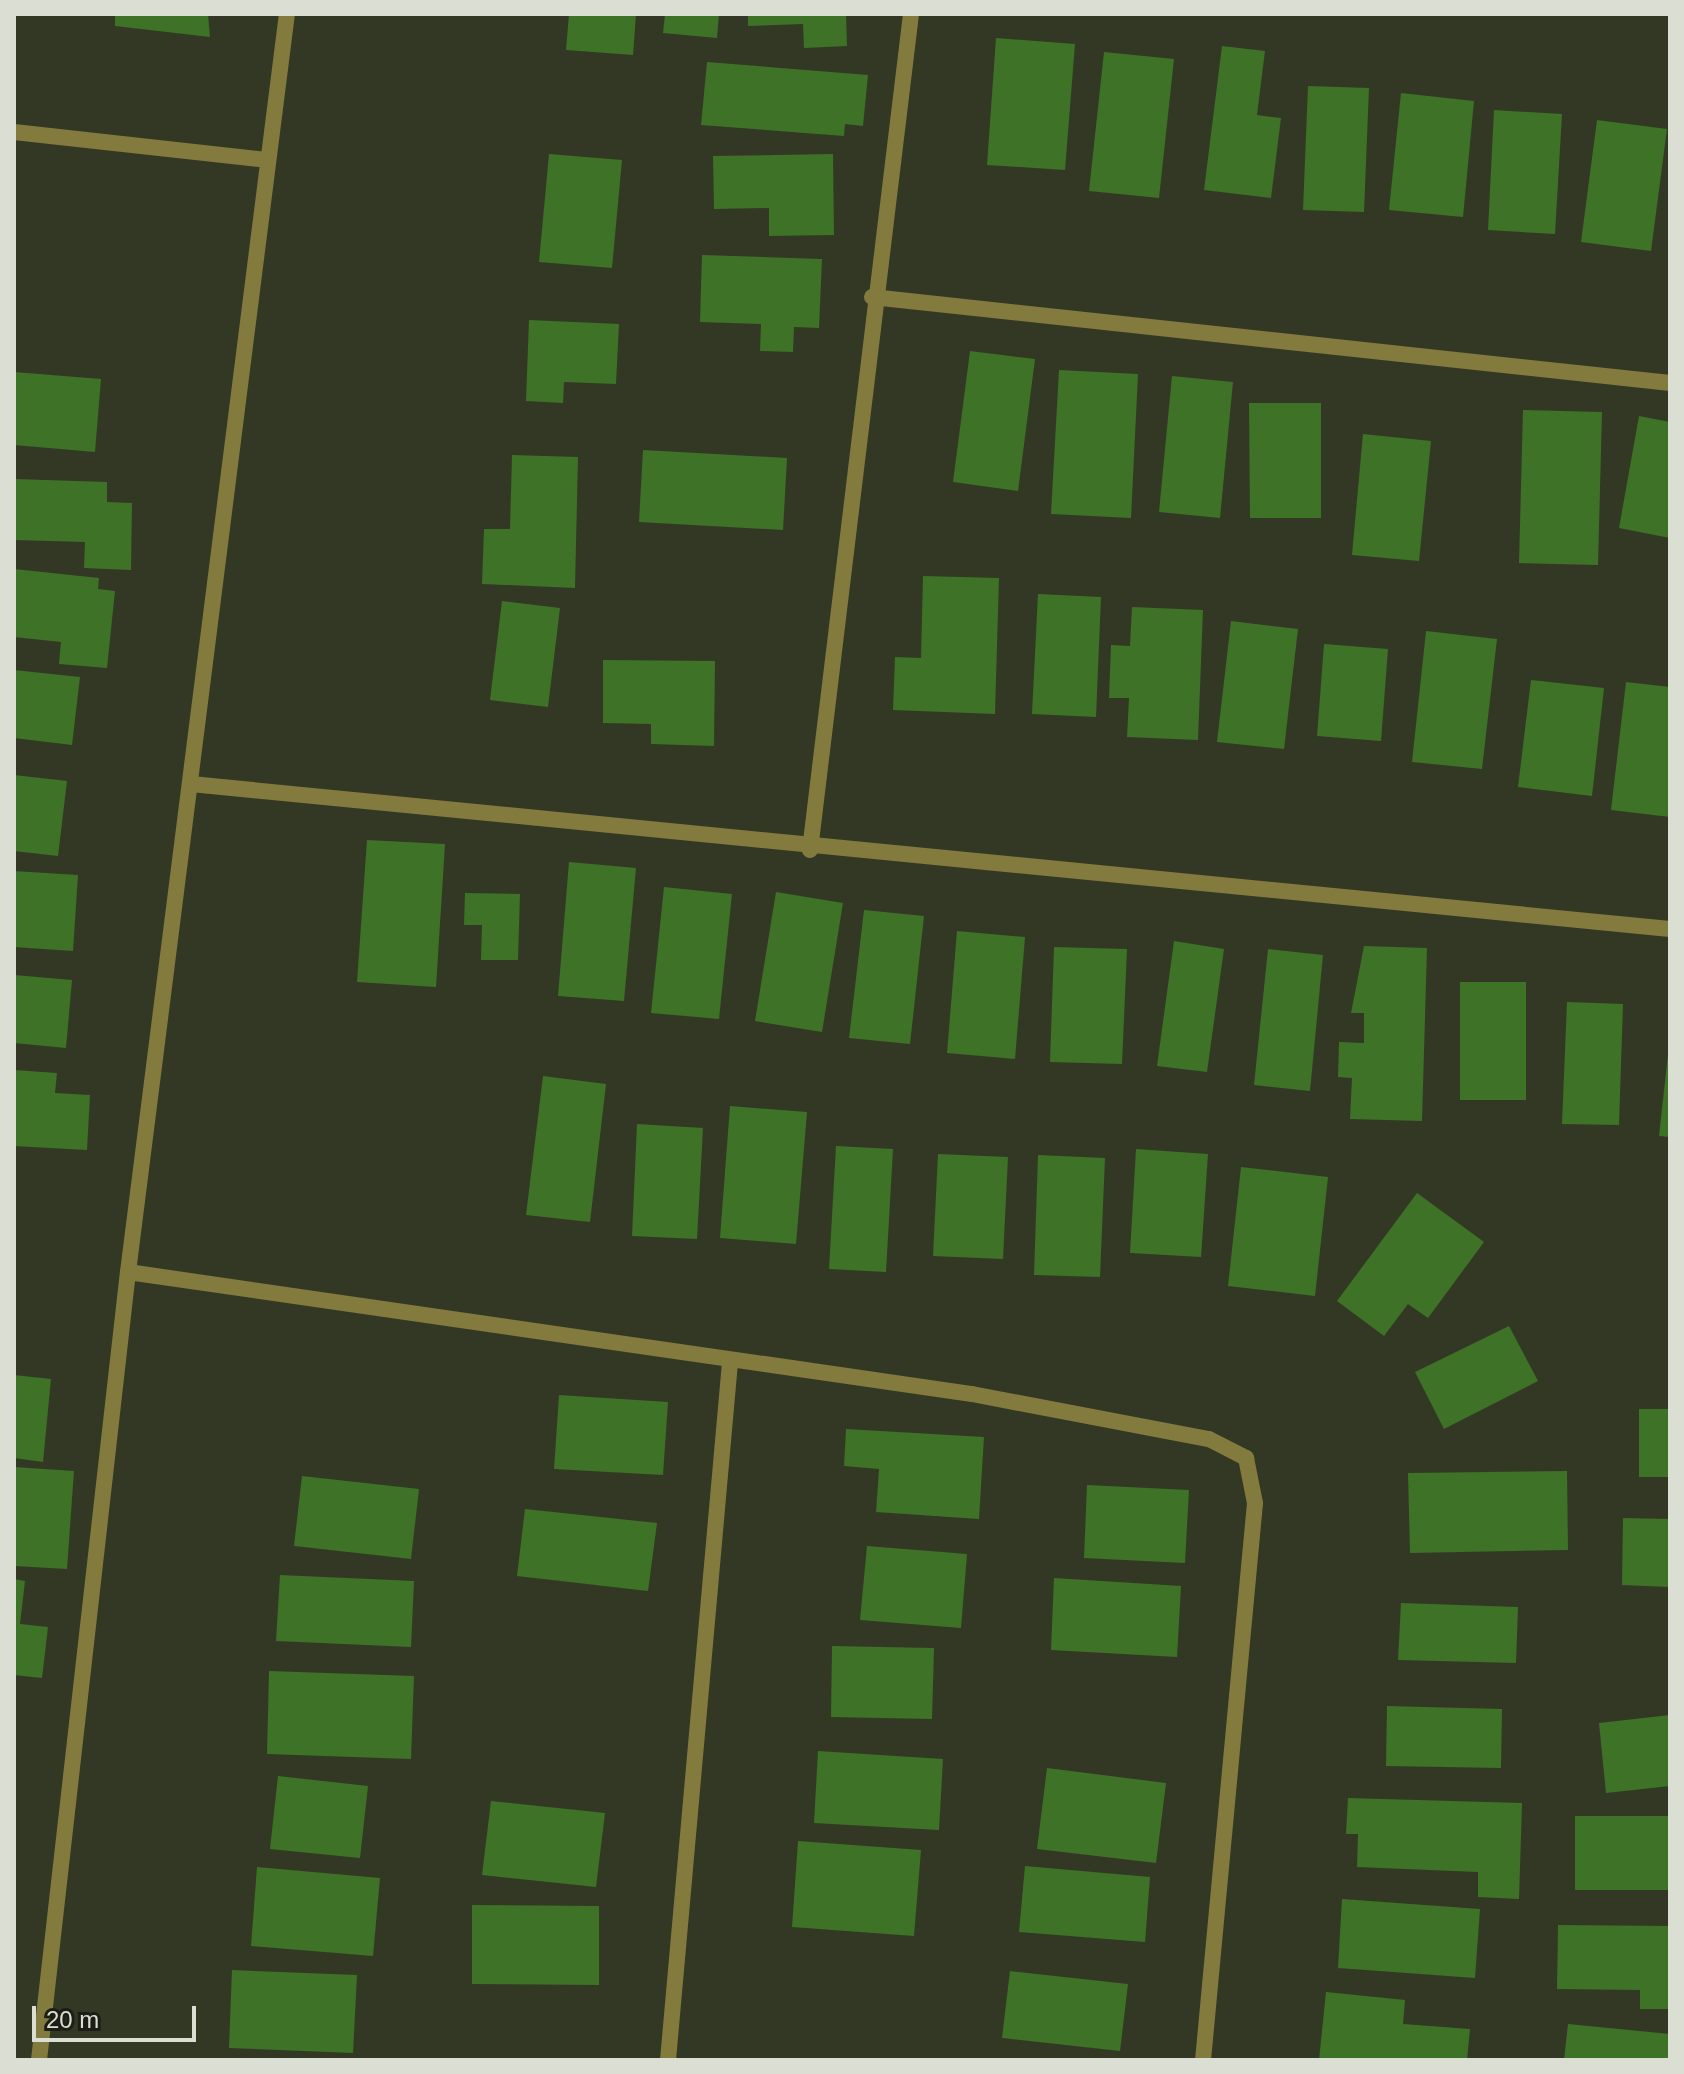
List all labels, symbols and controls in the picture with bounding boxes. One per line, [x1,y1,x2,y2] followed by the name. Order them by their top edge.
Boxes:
[36,1990,200,2040] scale bar
[46,2006,99,2033] text: 20 m

